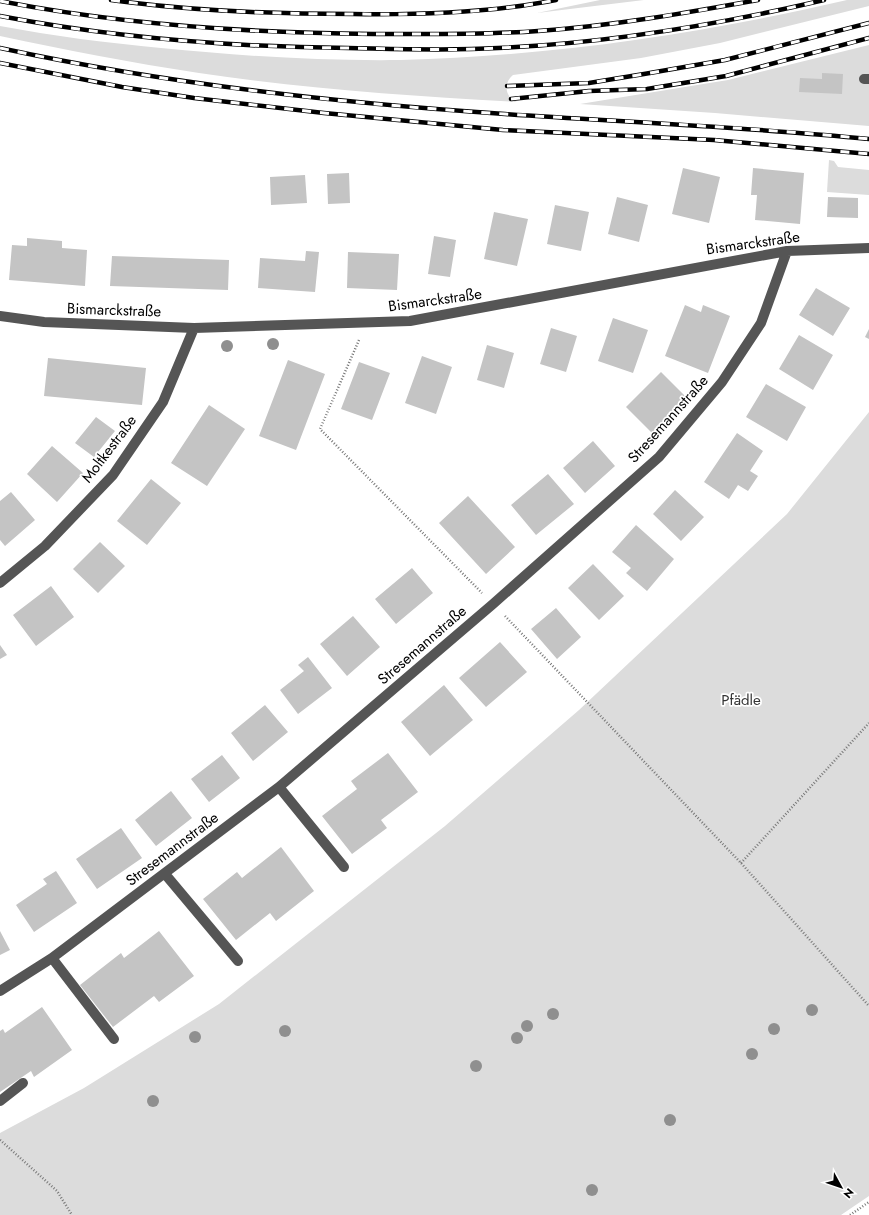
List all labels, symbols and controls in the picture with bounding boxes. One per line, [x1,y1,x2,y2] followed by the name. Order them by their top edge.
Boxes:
[705,226,801,260] street label: Bismarckstraße
[387,283,483,317] street label: Bismarckstraße
[67,297,162,323] street label: Bismarckstraße
[623,370,714,468] street label: Stresemannstraße
[76,410,142,487] street label: Moltkestraße
[373,600,471,690] street label: Stresemannstraße
[721,689,761,711] park label: Pfädle
[121,807,223,891] street label: Stresemannstraße
[821,1167,861,1207] north arrow
[840,1185,858,1202] text: N

